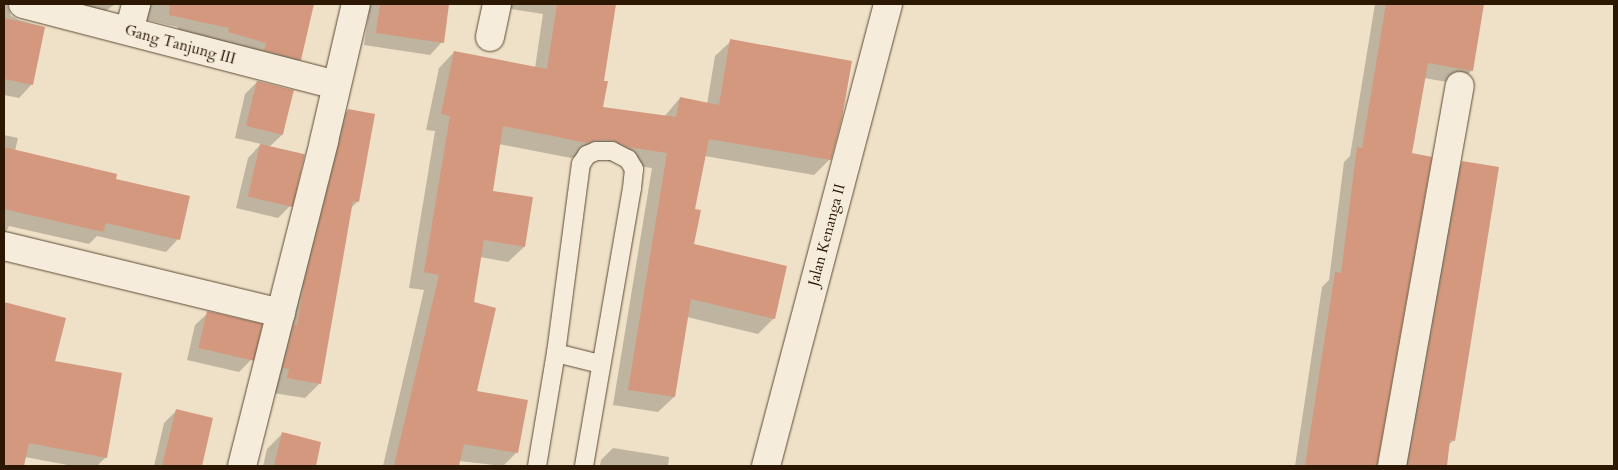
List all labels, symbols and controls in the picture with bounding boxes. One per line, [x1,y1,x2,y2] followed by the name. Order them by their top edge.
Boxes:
[123,22,237,68] street label: Gang Tanjung III
[805,182,849,288] street label: Jalan Kenanga II

